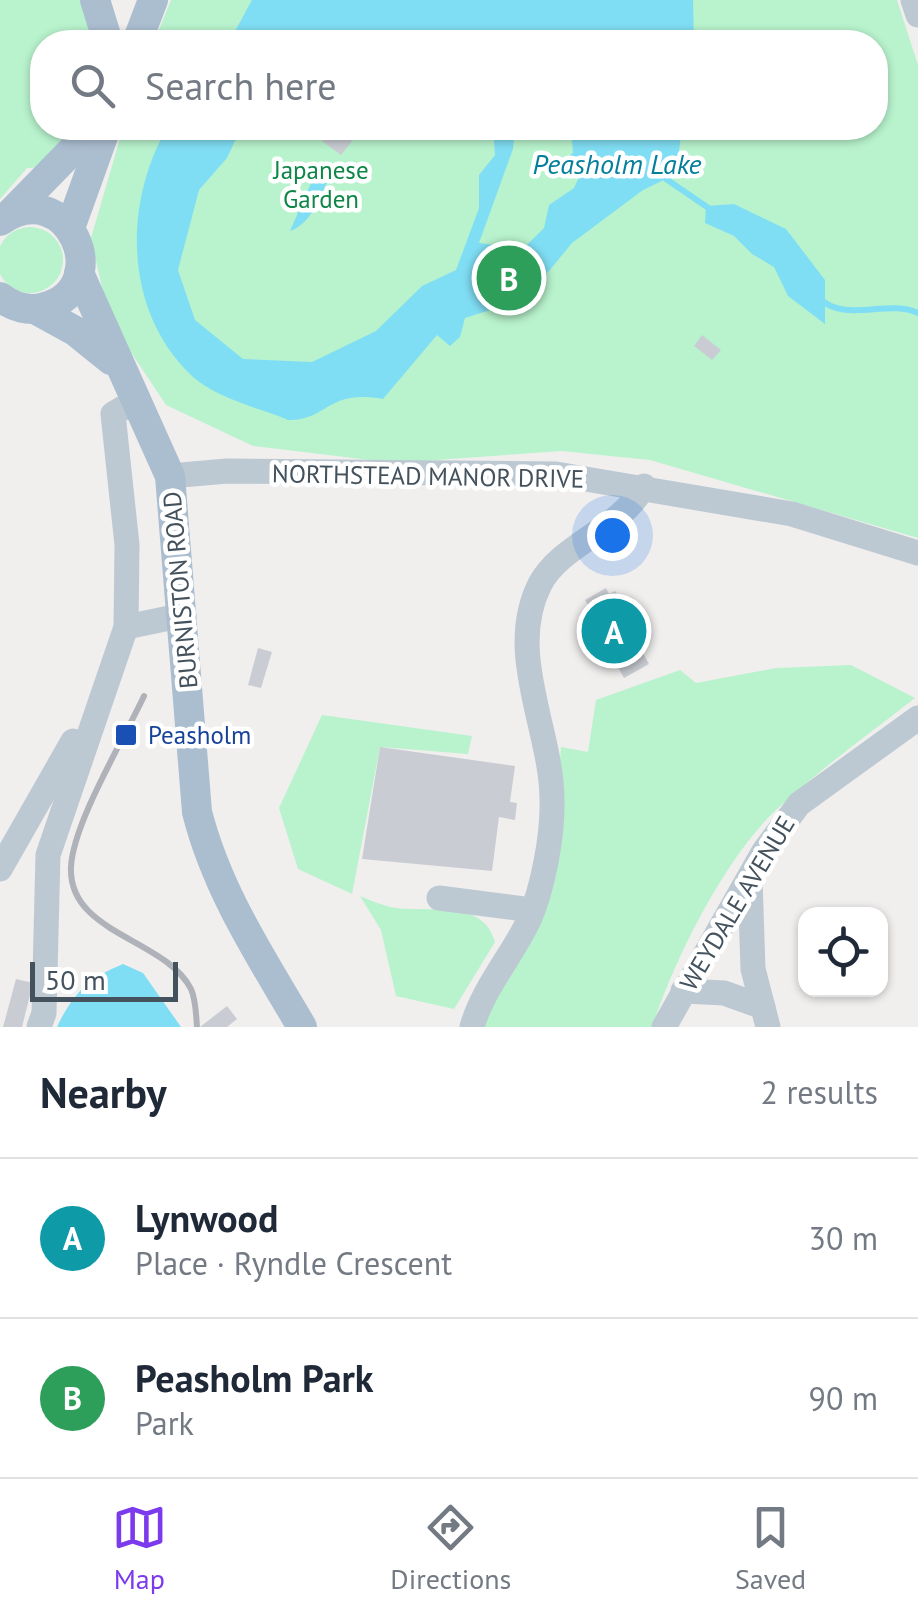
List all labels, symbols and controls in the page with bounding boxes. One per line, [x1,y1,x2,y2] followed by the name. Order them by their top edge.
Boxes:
[30,30,888,140] search box
[65,58,120,113] icon: search
[145,61,337,110] text: Search here
[532,145,702,182] water label: Peasholm Lake
[272,154,369,215] park label: Japanese Garden
[476,240,542,316] pin: B
[272,457,584,495] street label: NORTHSTEAD MANOR DRIVE
[155,490,205,690] street label: BURNISTON ROAD
[587,510,638,561] your location
[582,594,646,668] pin: A
[148,719,251,751] place label: Peasholm
[113,722,139,748] marker: Peasholm
[672,810,802,996] street label: WEYDALE AVENUE
[798,907,888,997] map controls
[798,907,888,997] button: locate
[30,957,178,1001] scale bar
[45,961,106,998] text: 50 m
[40,1065,167,1120] text: Nearby
[760,1071,878,1113] text: 2 results
[135,1193,279,1242] text: Lynwood
[63,1217,82,1259] text: A
[809,1217,878,1259] text: 30 m
[135,1242,452,1284] text: Place · Ryndle Crescent
[135,1353,374,1402] text: Peasholm Park
[63,1377,82,1419] text: B
[809,1377,878,1419] text: 90 m
[135,1402,194,1444] text: Park
[112,1500,167,1597] tab: Map
[390,1500,511,1597] tab: Directions
[735,1500,806,1597] tab: Saved

